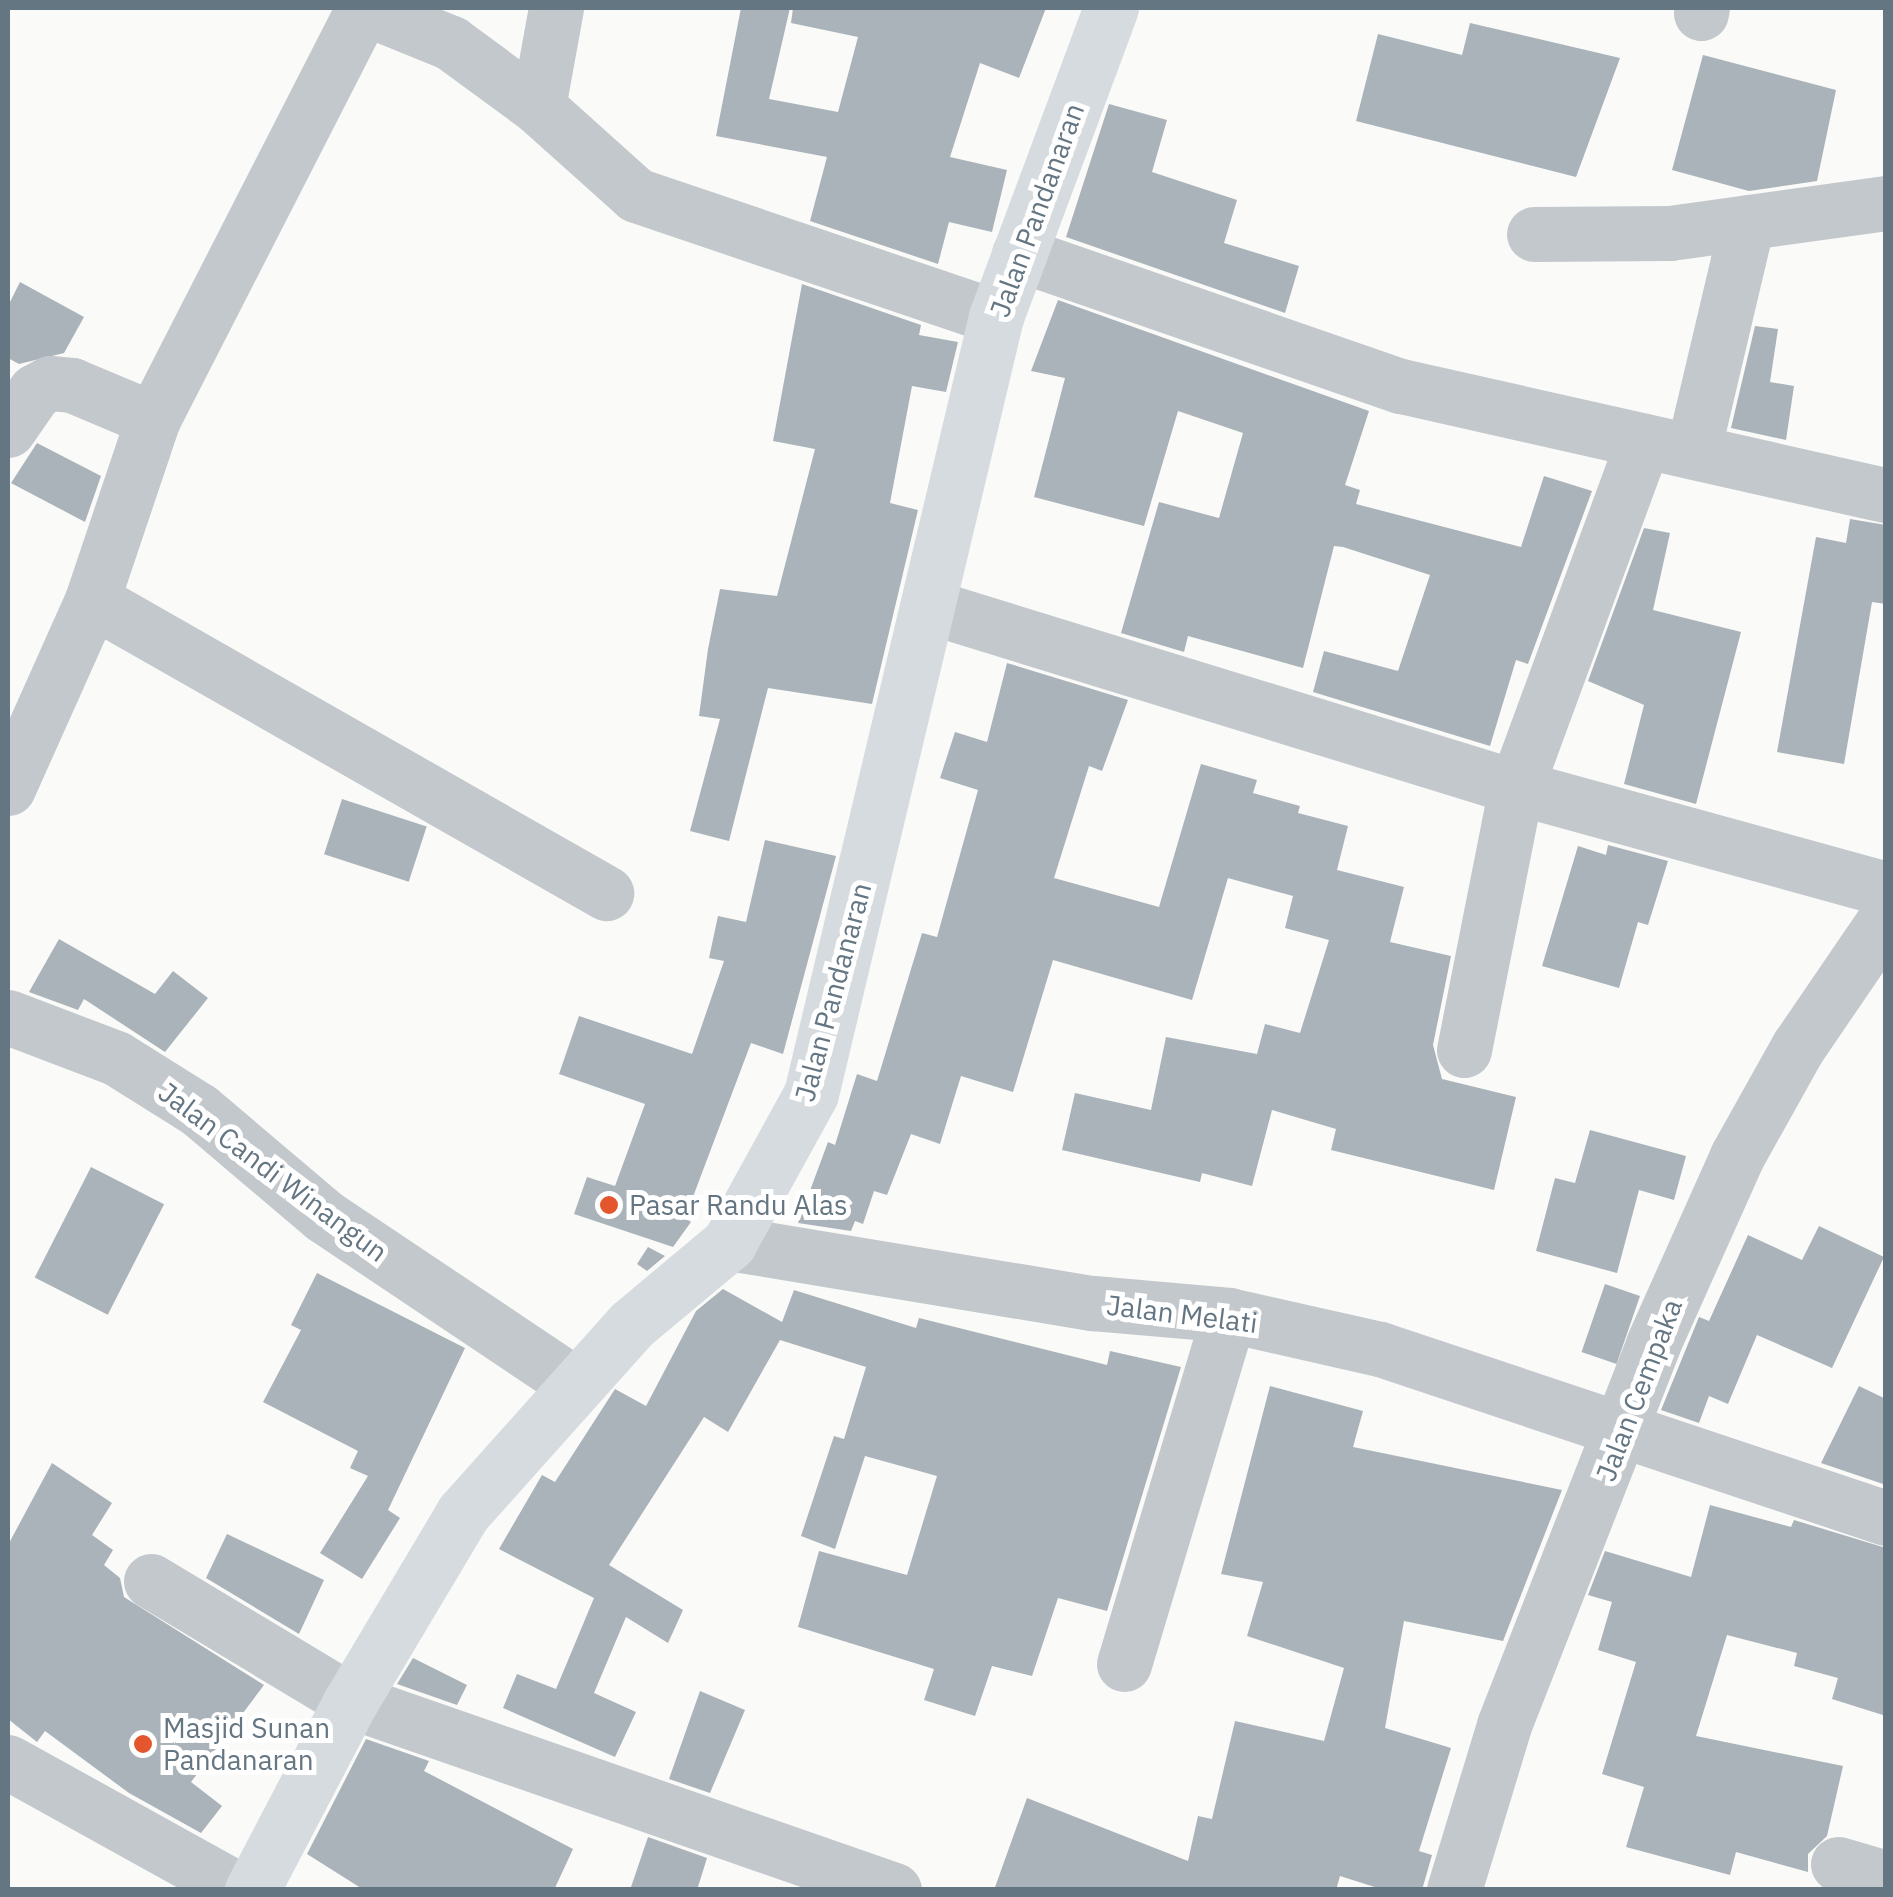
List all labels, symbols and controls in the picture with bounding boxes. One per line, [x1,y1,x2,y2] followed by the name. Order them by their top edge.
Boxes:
[983,99,1091,321] street label: Jalan Pandanaran
[788,879,878,1105] street label: Jalan Pandanaran
[152,1075,394,1269] street label: Jalan Candi Winangun
[629,1188,848,1222] place label: Pasar Randu Alas
[598,1194,620,1216] marker: Pasar Randu Alas
[1105,1288,1259,1340] street label: Jalan Melati
[1589,1294,1689,1486] street label: Jalan Cempaka
[163,1711,330,1777] place label: Masjid Sunan Pandanaran
[132,1733,154,1755] marker: Masjid Sunan Pandanaran

